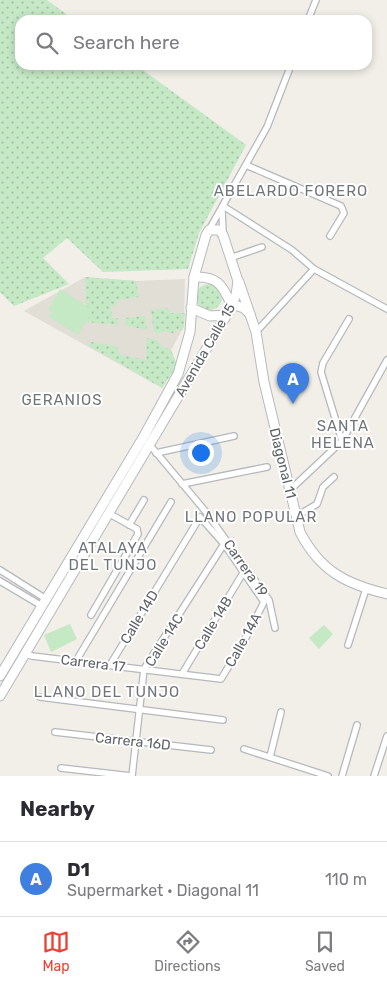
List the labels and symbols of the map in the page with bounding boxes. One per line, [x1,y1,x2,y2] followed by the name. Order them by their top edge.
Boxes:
[214,182,368,200] district label: ABELARDO FORERO
[172,300,239,400] street label: Avenida Calle 15
[277,363,309,404] pin: A
[21,391,103,409] district label: GERANIOS
[311,417,375,452] district label: SANTA HELENA
[266,426,299,500] street label: Diagonal 11
[188,440,214,466] your location
[185,508,317,526] district label: LLANO POPULAR
[220,536,271,600] street label: Carrera 19
[68,539,158,574] district label: ATALAYA DEL TUNJO
[117,587,162,647] street label: Calle 14D
[191,594,236,653] street label: Calle 14B
[222,610,266,670] street label: Calle 14A
[142,611,187,670] street label: Calle 14C
[60,651,126,676] street label: Carrera 17
[34,683,180,701] district label: LLANO DEL TUNJO
[94,729,172,754] street label: Carrera 16D

